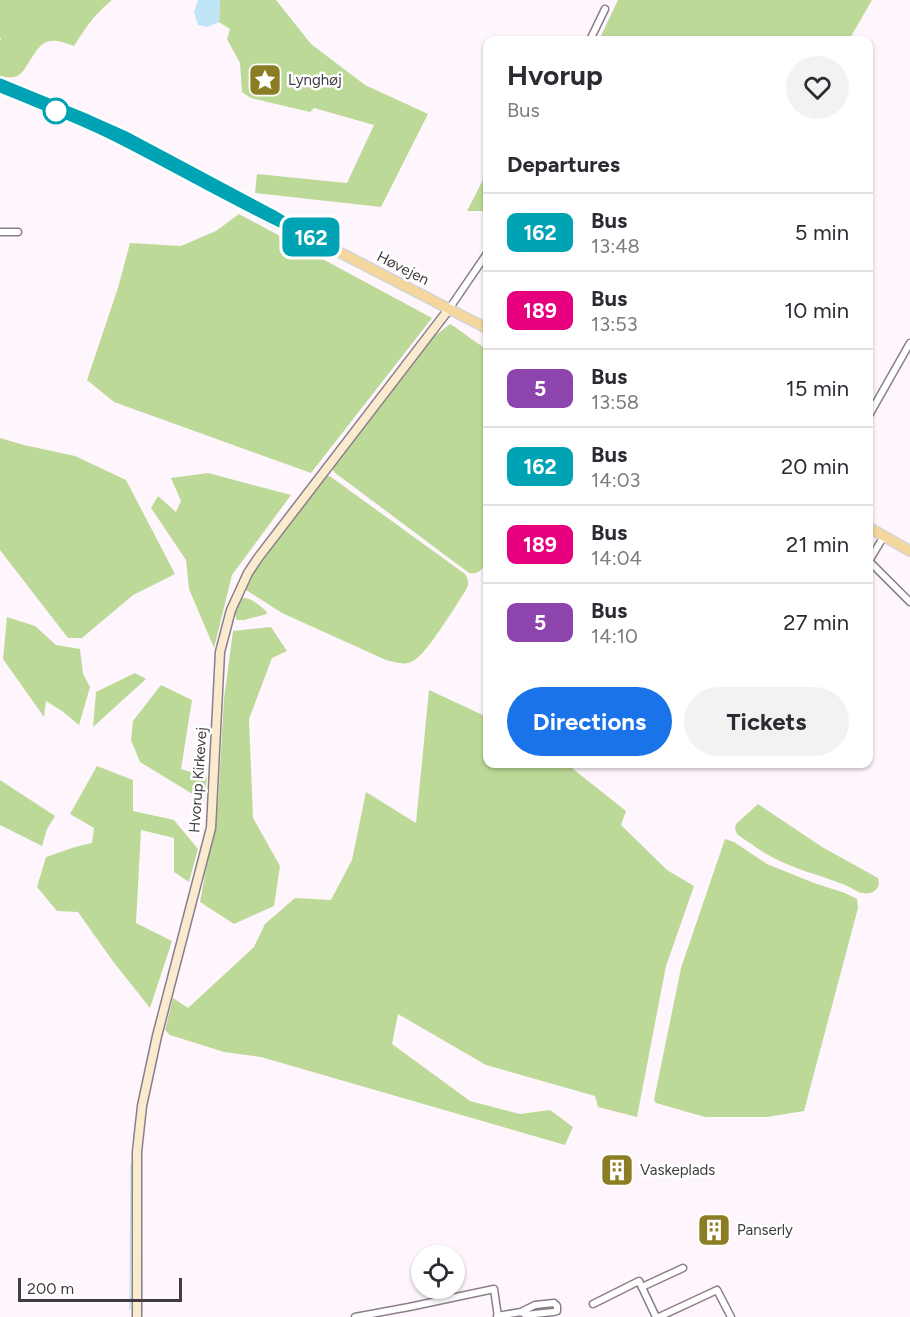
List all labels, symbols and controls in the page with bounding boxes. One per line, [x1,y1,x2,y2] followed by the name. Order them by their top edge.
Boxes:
[786,56,849,119] button: heart
[507,58,603,92] text: Hvorup
[247,62,283,98] place icon: Lynghøj
[288,71,342,89] place label: Lynghøj
[43,98,69,124] unlabelled marker
[507,98,540,122] text: Bus
[507,151,620,178] text: Departures
[591,207,627,234] text: Bus
[276,218,346,256] line badge: 162
[795,219,849,246] text: 5 min
[523,220,557,245] text: 162
[294,225,328,250] text: 162
[591,234,640,258] text: 13:48
[374,247,432,289] street label: Høvejen
[591,285,627,312] text: Bus
[784,297,849,324] text: 10 min
[523,298,557,323] text: 189
[591,312,638,336] text: 13:53
[591,363,627,390] text: Bus
[786,375,849,402] text: 15 min
[534,376,546,401] text: 5
[591,390,639,414] text: 13:58
[591,441,627,468] text: Bus
[781,453,849,480] text: 20 min
[523,454,557,479] text: 162
[591,468,640,492] text: 14:03
[591,519,627,546] text: Bus
[786,531,849,558] text: 21 min
[523,532,557,557] text: 189
[591,546,642,570] text: 14:04
[591,597,627,624] text: Bus
[783,609,849,636] text: 27 min
[534,610,546,635] text: 5
[591,624,638,648] text: 14:10
[507,687,672,756] button: Directions
[684,687,849,756] button: Tickets
[185,726,211,834] street label: Hvorup Kirkevej
[599,1152,635,1188] building icon: Vaskeplads
[640,1161,715,1179] place label: Vaskeplads
[696,1212,732,1248] building icon: Panserly
[737,1221,793,1239] place label: Panserly
[411,1245,465,1299] map controls
[411,1245,465,1299] button: locate
[18,1275,182,1302] scale bar
[27,1279,74,1298] text: 200 m

